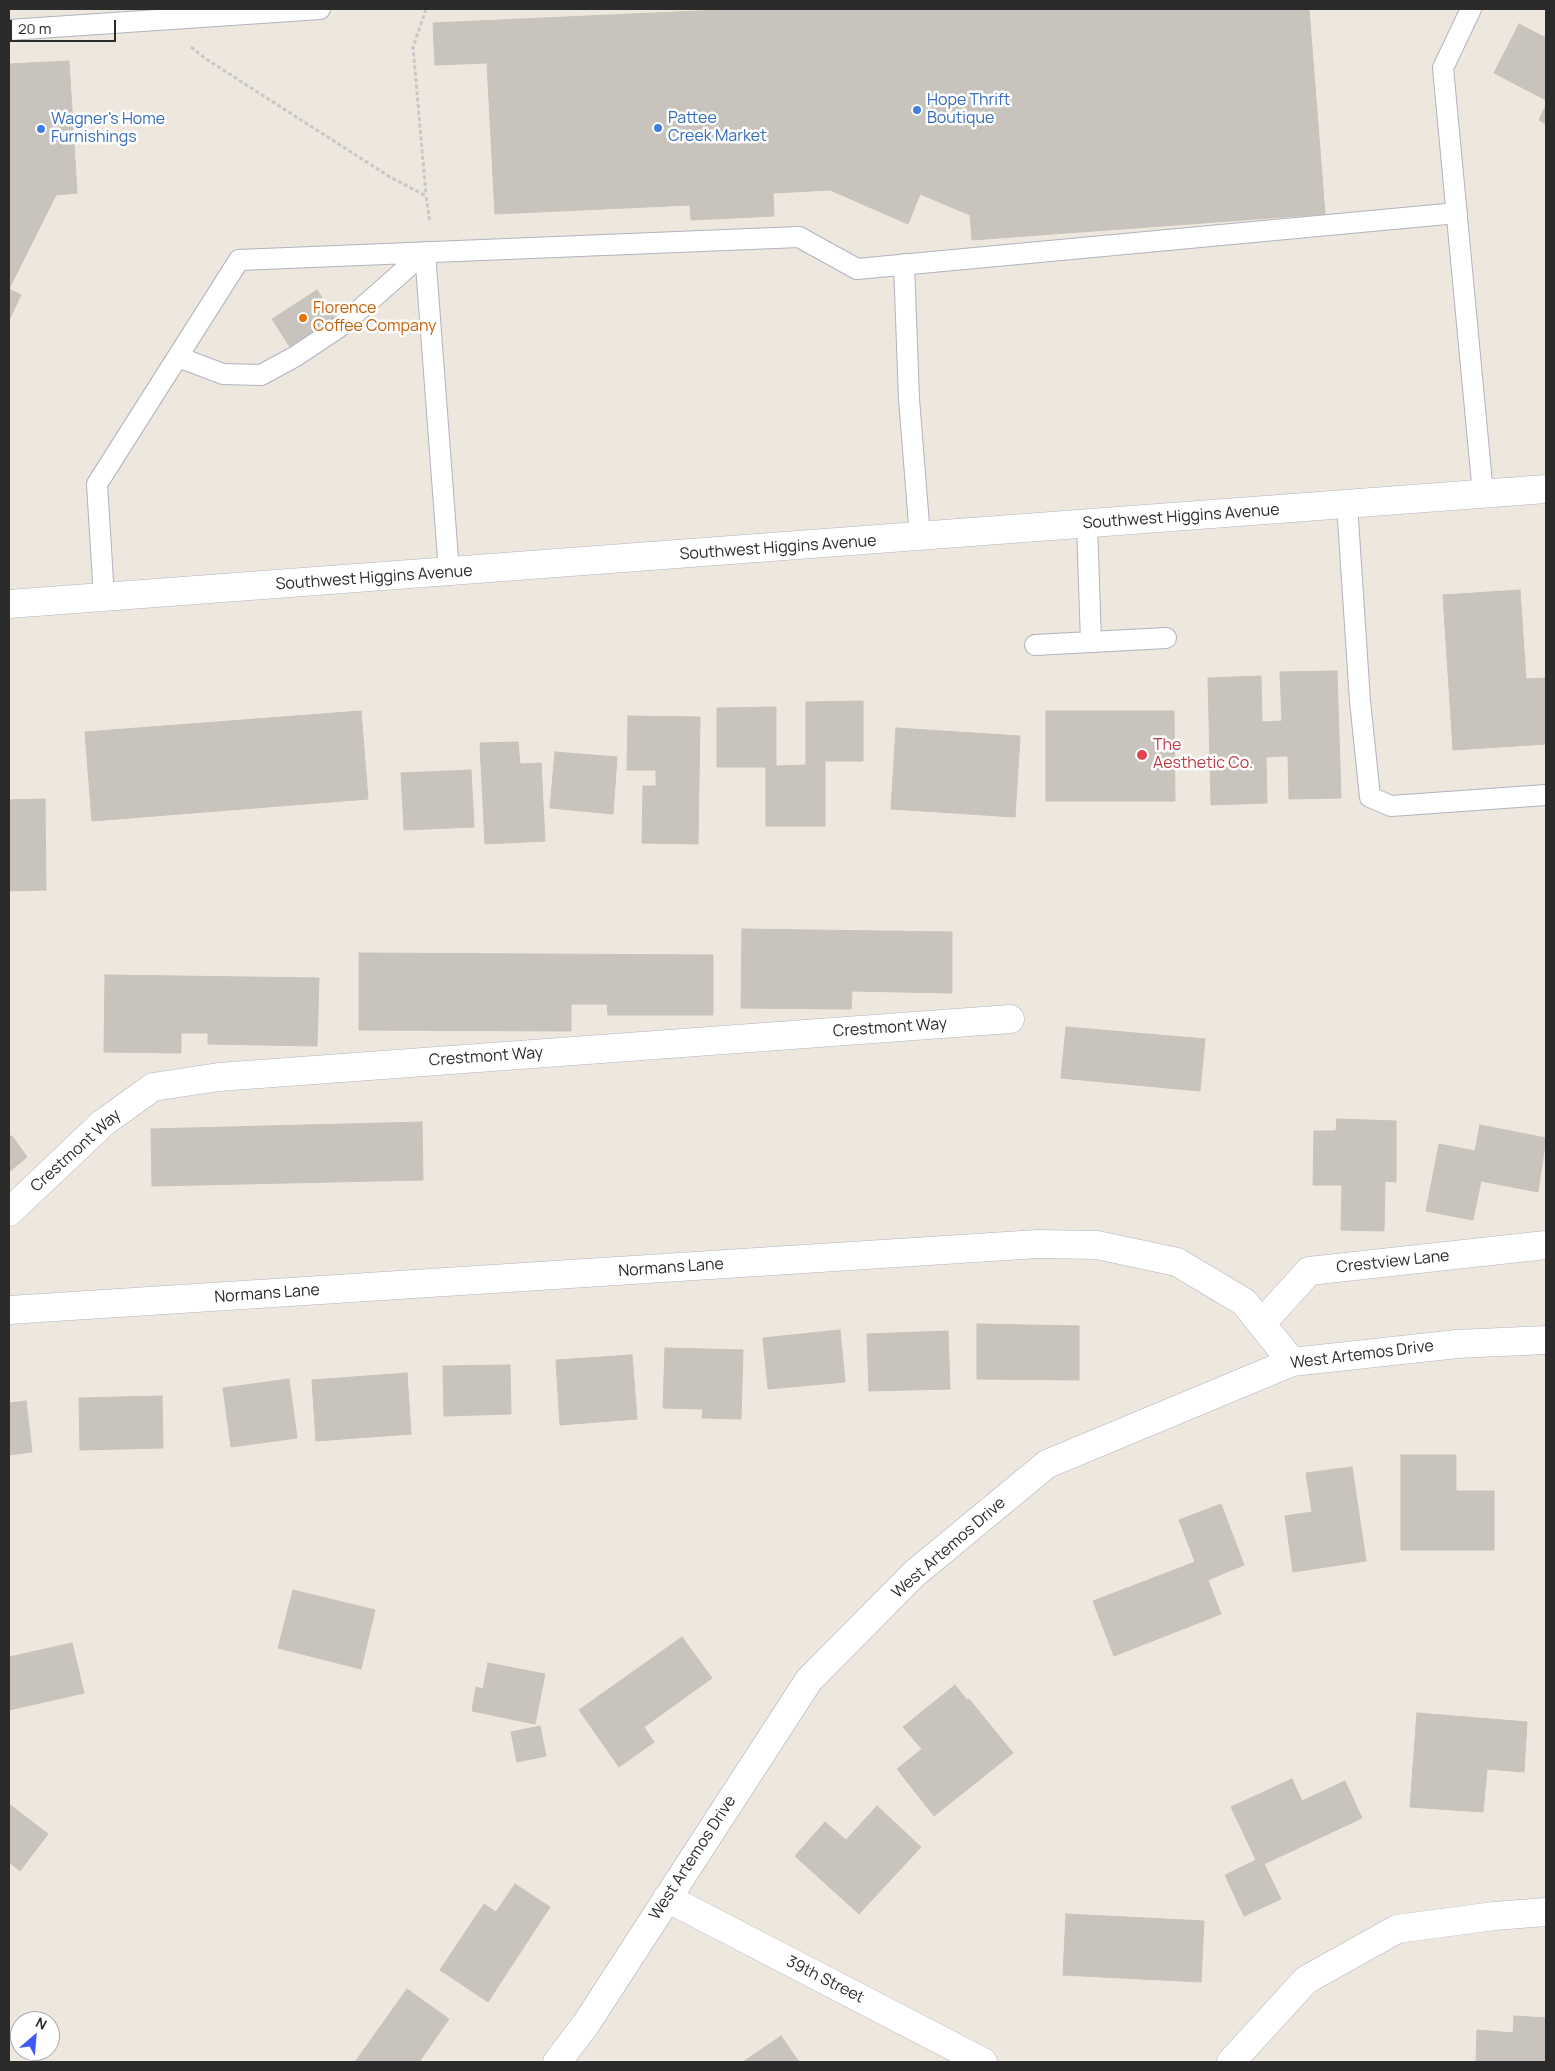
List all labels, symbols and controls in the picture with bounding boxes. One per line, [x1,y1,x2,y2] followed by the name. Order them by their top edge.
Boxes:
[12,10,119,42] scale bar
[18,18,51,39] text: 20 m
[927,91,1010,129] place label: Hope Thrift Boutique
[911,104,923,116] marker: Hope Thrift Boutique
[668,109,767,147] place label: Pattee Creek Market
[51,110,165,148] place label: Wagner's Home Furnishings
[652,122,664,134] marker: Pattee Creek Market
[35,123,47,135] marker: Wagner's Home Furnishings
[313,299,437,337] place label: Florence Coffee Company
[297,312,309,324] marker: Florence Coffee Company
[1082,501,1280,533] street label: Southwest Higgins Avenue
[679,532,877,564] street label: Southwest Higgins Avenue
[275,562,473,594] street label: Southwest Higgins Avenue
[1153,736,1253,774] place label: The Aesthetic Co.
[1135,748,1149,762] marker: The Aesthetic Co.
[832,1014,948,1042] street label: Crestmont Way
[428,1043,544,1071] street label: Crestmont Way
[27,1106,125,1196] street label: Crestmont Way
[1336,1247,1450,1277] street label: Crestview Lane
[618,1255,724,1281] street label: Normans Lane
[214,1281,320,1307] street label: Normans Lane
[1289,1337,1435,1373] street label: West Artemos Drive
[888,1493,1010,1603] street label: West Artemos Drive
[646,1792,740,1924] street label: West Artemos Drive
[783,1952,867,2008] street label: 39th Street
[10,2011,60,2061] north arrow
[33,2012,50,2034] text: N

